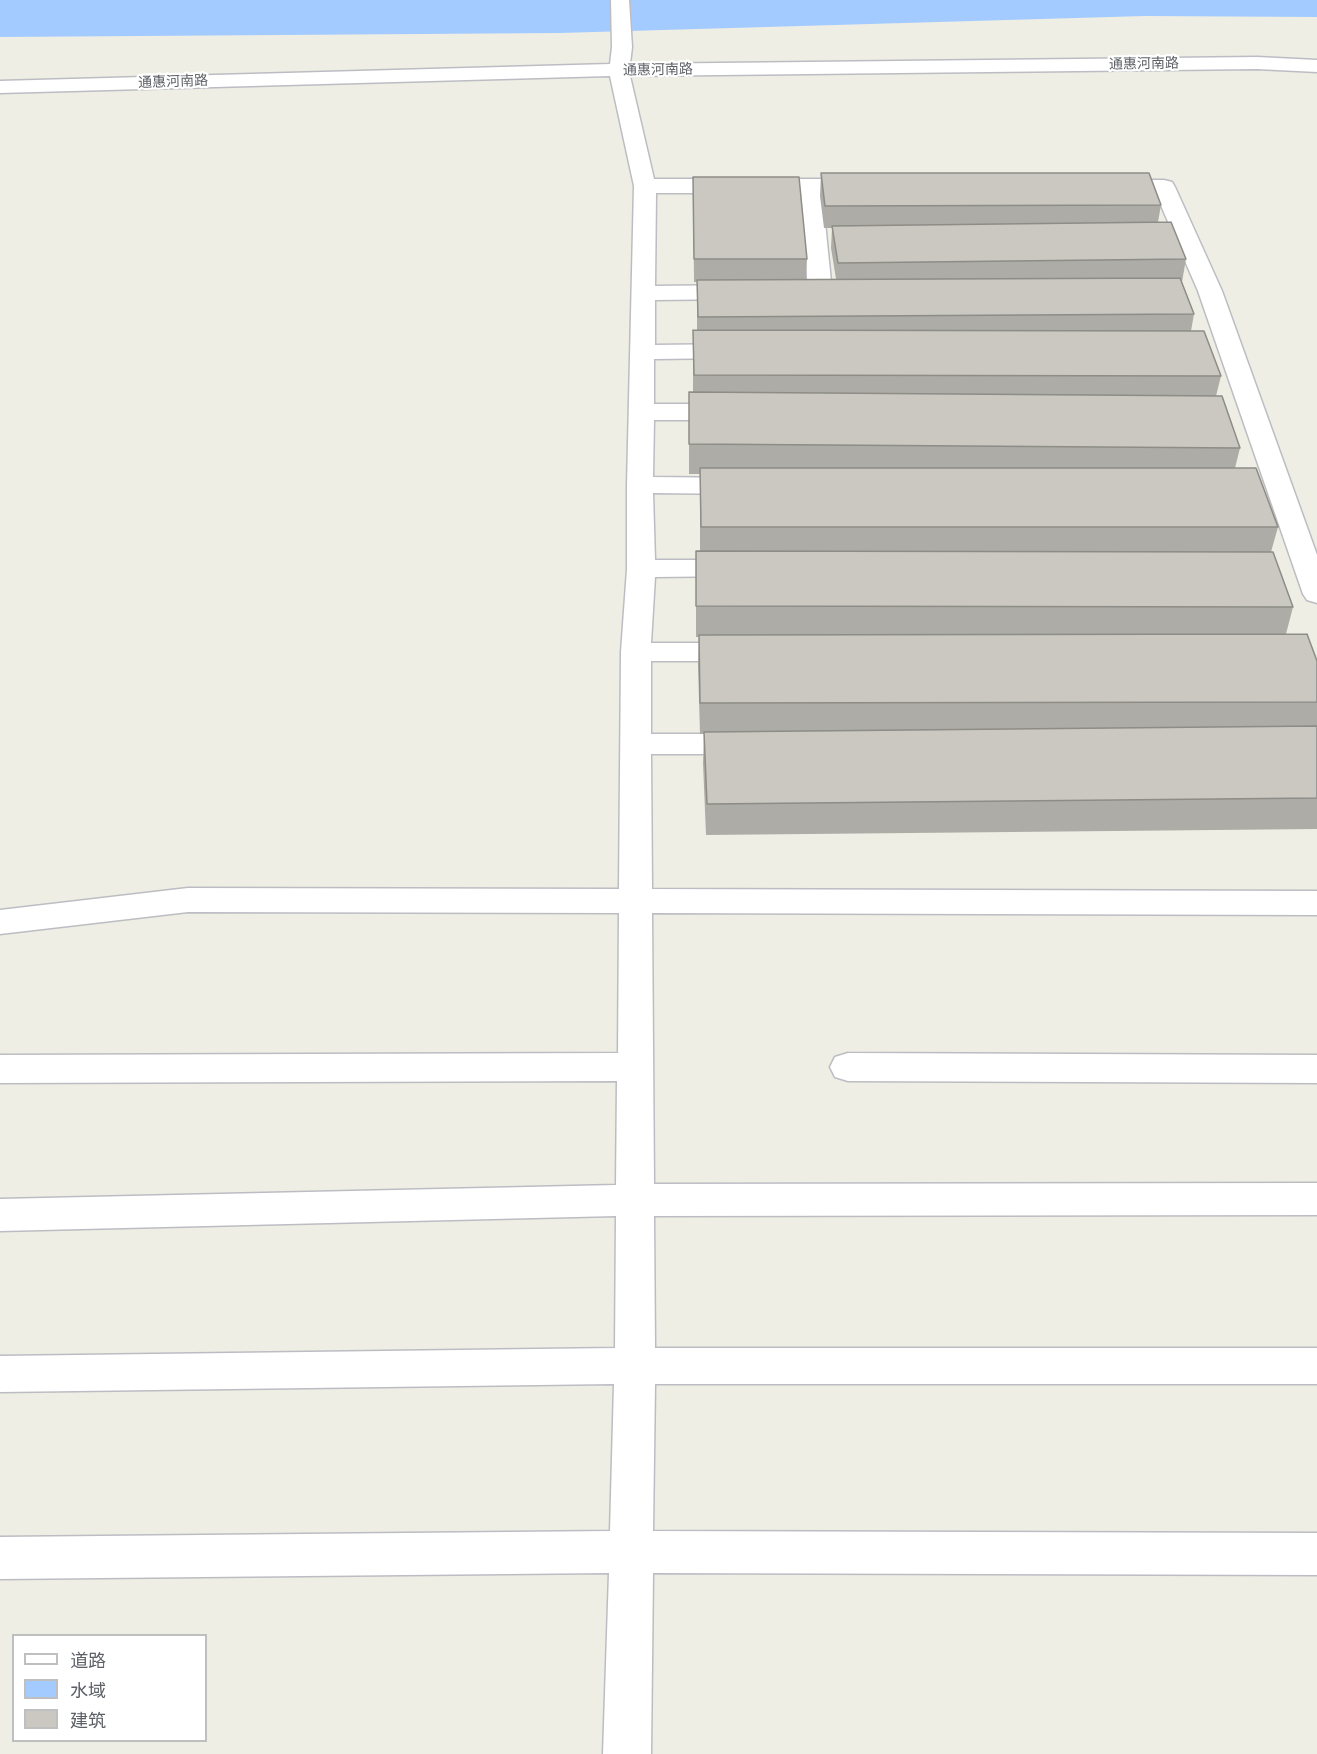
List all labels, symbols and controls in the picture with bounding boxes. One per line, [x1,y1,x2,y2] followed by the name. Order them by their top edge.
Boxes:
[1109,55,1179,73] street label: 通惠河南路
[623,61,693,79] street label: 通惠河南路
[138,72,208,92] street label: 通惠河南路
[12,1634,207,1742] legend
[70,1649,106,1672] text: 道路
[70,1679,106,1702] text: 水域
[70,1709,106,1732] text: 建筑

